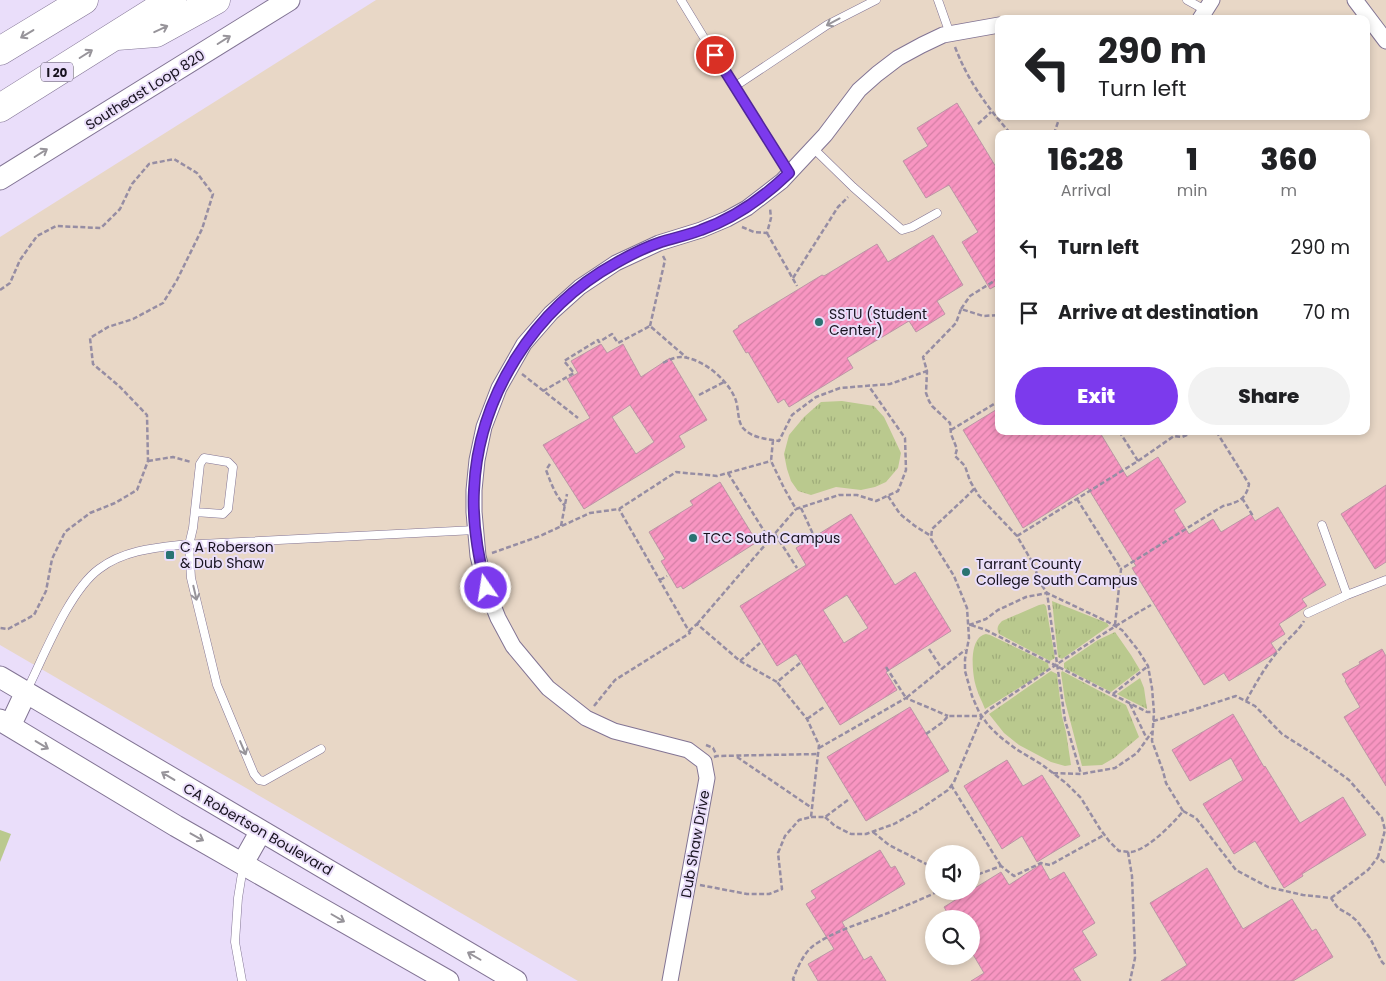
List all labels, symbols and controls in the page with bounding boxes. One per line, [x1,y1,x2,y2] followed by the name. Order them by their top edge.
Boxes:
[826,18,841,28] one-way arrow
[153,24,168,34] one-way arrow
[1098,26,1207,75] text: 290 m
[21,30,35,40] one-way arrow
[694,34,736,76] pin
[217,35,231,45] one-way arrow
[1015,35,1080,100] icon: left
[701,41,729,69] icon: arrive
[81,45,209,135] street label: Southeast Loop 820
[78,48,92,58] one-way arrow
[41,62,73,82] road number: I 20
[1098,73,1186,104] text: Turn left
[1048,138,1124,181] text: 16:28
[1186,138,1198,181] text: 1
[1260,138,1317,181] text: 360
[34,148,48,158] one-way arrow
[1061,179,1111,202] text: Arrival
[1177,179,1207,202] text: min
[1280,179,1297,202] text: m
[1015,234,1043,262] icon: left
[1058,234,1139,261] text: Turn left
[1291,234,1350,261] text: 290 m
[1015,299,1043,327] icon: arrive
[1058,299,1259,326] text: Arrive at destination
[1303,299,1350,326] text: 70 m
[829,304,927,340] place label: SSTU (Student Center)
[813,316,825,328] marker: SSTU (Student Center)
[1015,367,1178,425] button: Exit
[1188,367,1350,425] button: Share
[703,528,840,548] place label: TCC South Campus
[687,532,699,544] marker: TCC South Campus
[180,537,274,573] place label: C A Roberson & Dub Shaw
[164,549,176,561] marker: C A Roberson & Dub Shaw
[976,554,1138,590] place label: Tarrant County College South Campus
[459,561,511,613] position arrow
[960,566,972,578] marker: Tarrant County College South Campus
[191,585,200,601] one-way arrow
[239,740,249,755] one-way arrow
[34,741,48,751] one-way arrow
[162,771,176,781] one-way arrow
[180,778,336,880] street label: CA Robertson Boulevard
[676,788,714,899] street label: Dub Shaw Drive
[189,832,204,842] one-way arrow
[925,845,980,965] map controls
[925,845,980,900] button: sound
[925,910,980,965] button: search
[330,913,344,923] one-way arrow
[468,951,482,961] one-way arrow

